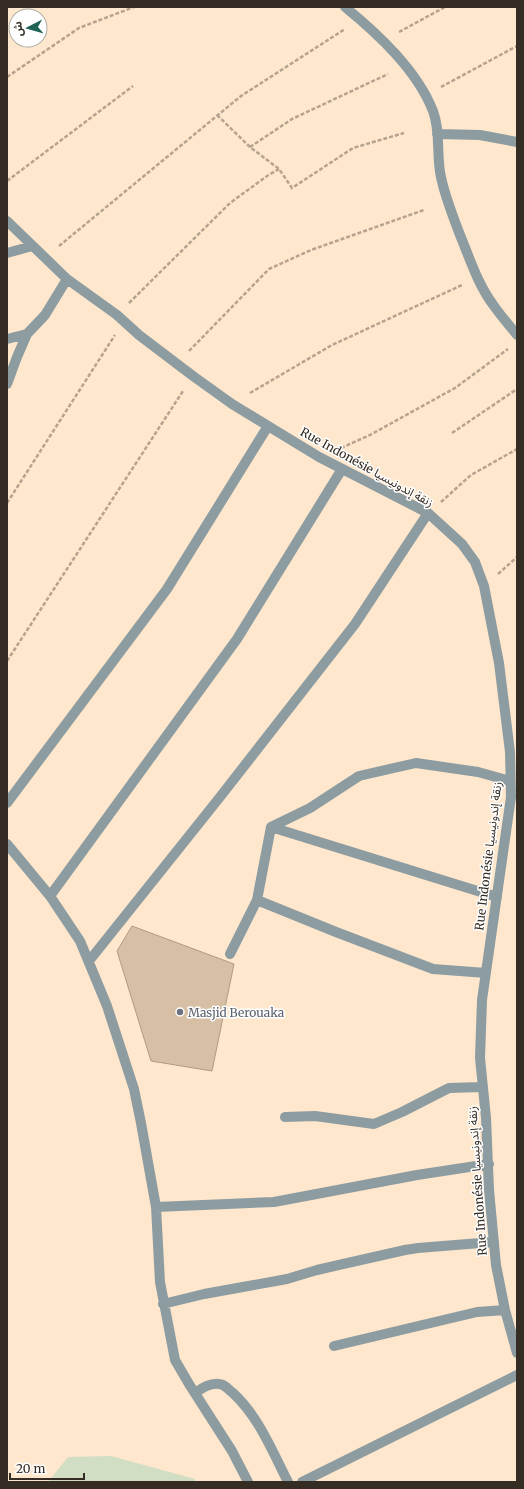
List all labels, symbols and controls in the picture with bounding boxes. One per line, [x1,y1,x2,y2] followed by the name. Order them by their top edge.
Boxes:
[8,8,48,48] north arrow
[10,21,26,37] text: ش
[297,424,436,511] street label: Rue Indonésie زنقة إندونيسيا
[471,781,506,931] street label: Rue Indonésie زنقة إندونيسيا
[188,1005,285,1020] place label: Masjid Berouaka
[175,1007,185,1017] marker: Masjid Berouaka
[464,1106,491,1256] street label: Rue Indonésie زنقة إندونيسيا
[10,1455,84,1481] scale bar
[16,1461,45,1476] text: 20 m

